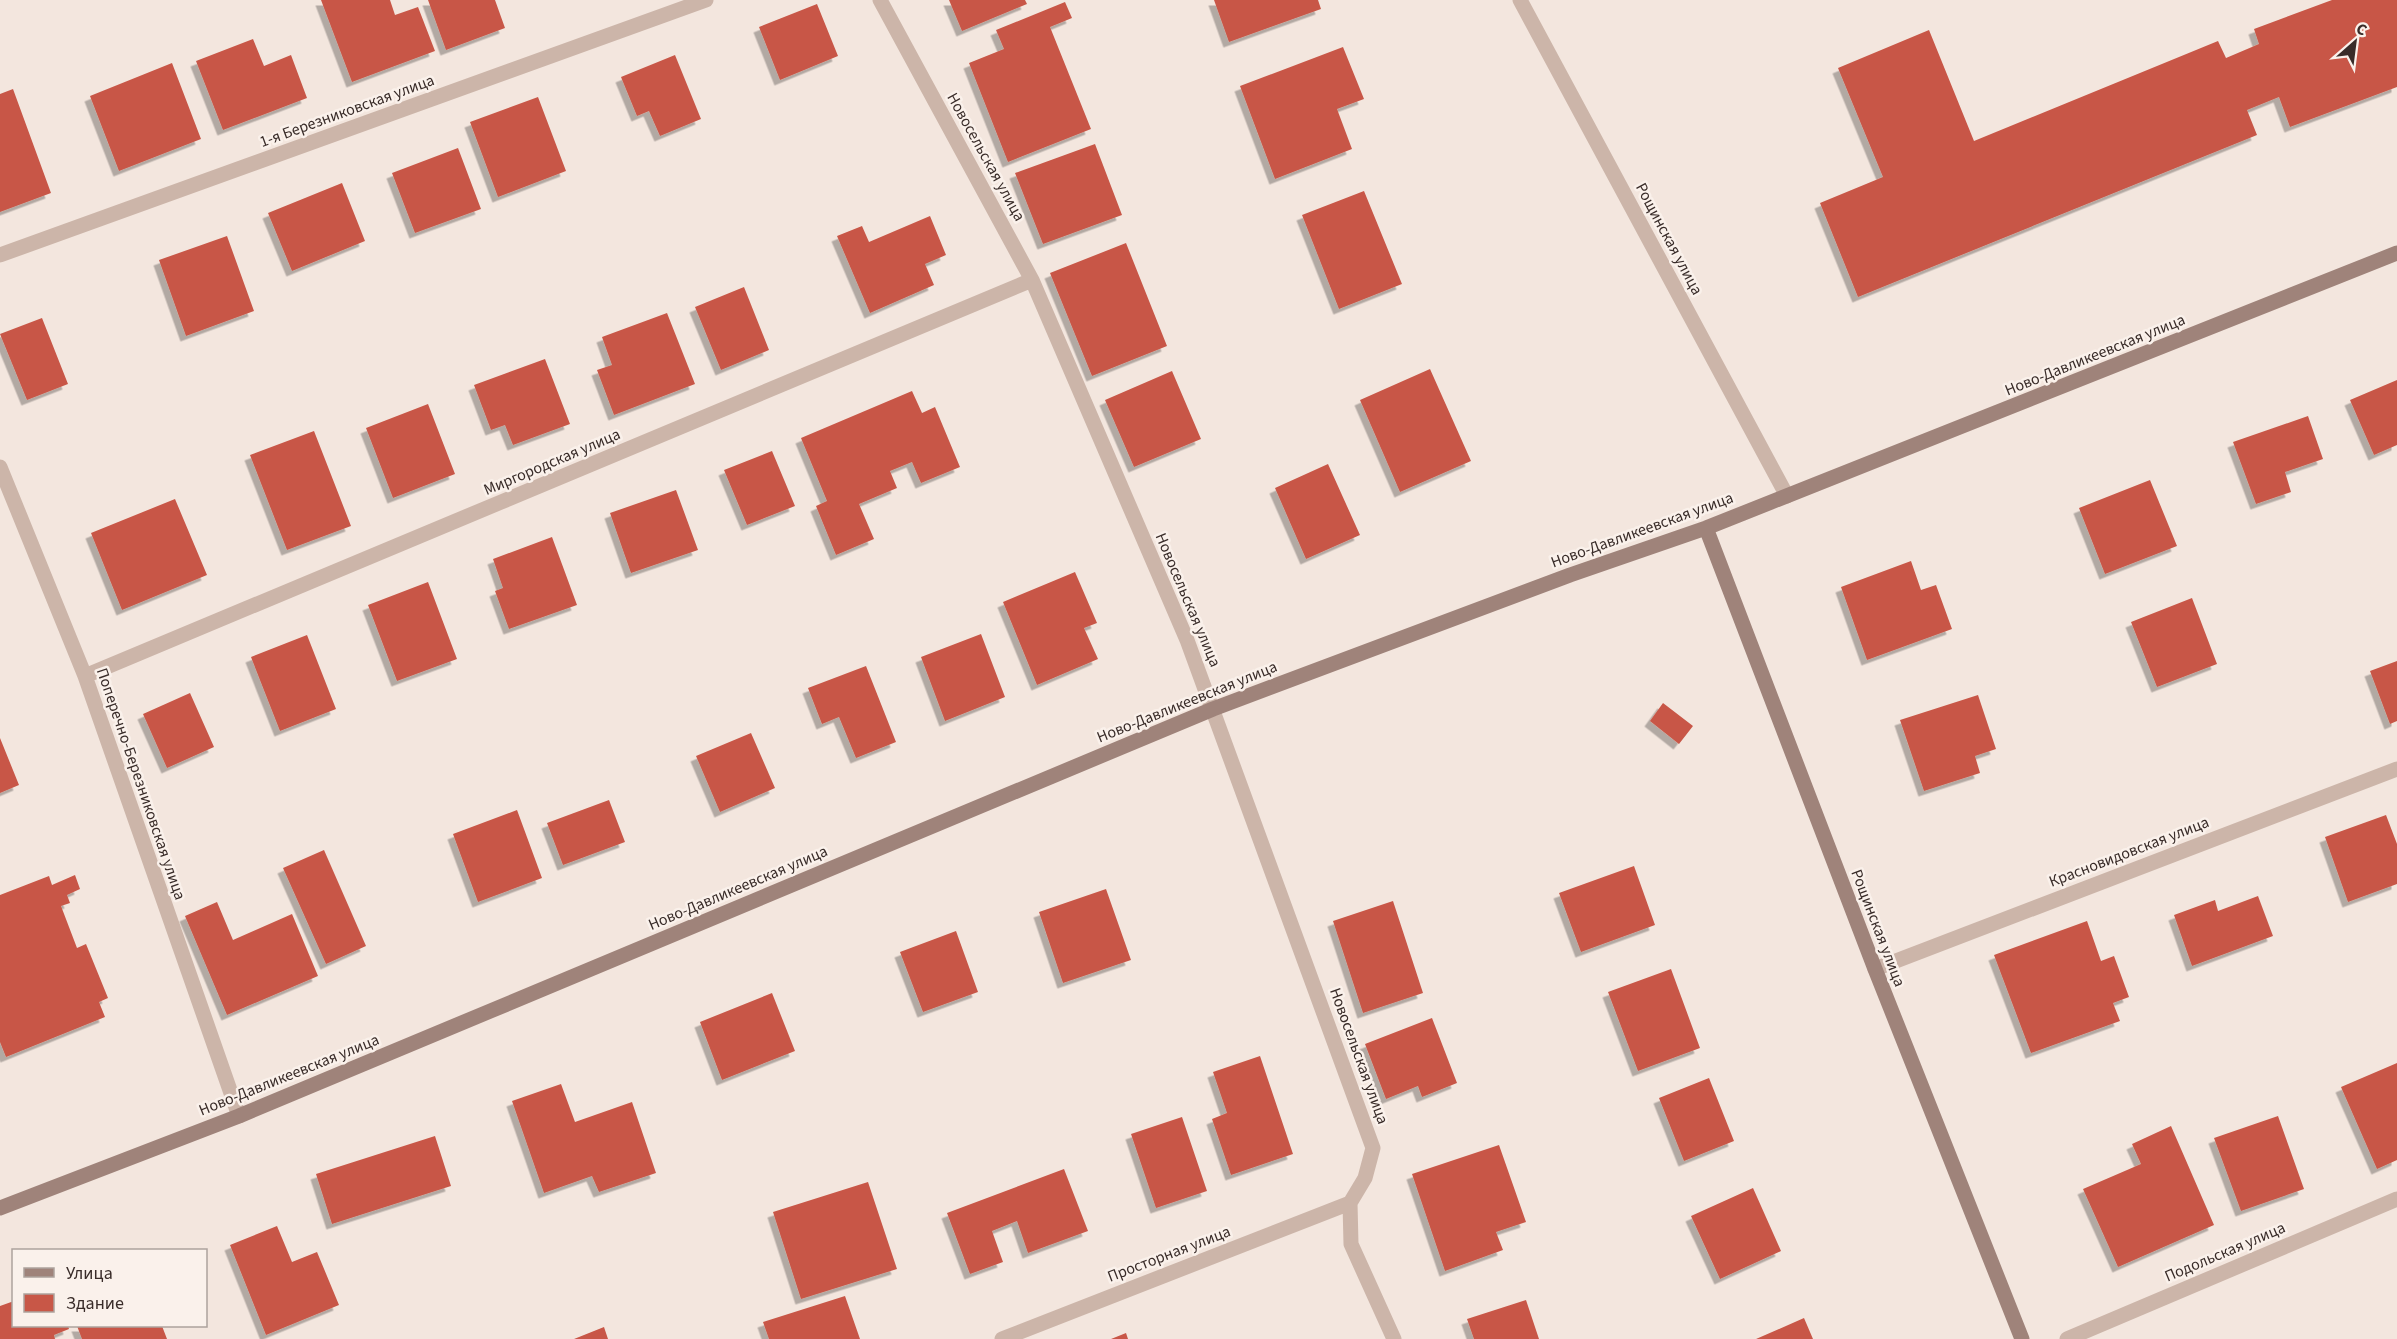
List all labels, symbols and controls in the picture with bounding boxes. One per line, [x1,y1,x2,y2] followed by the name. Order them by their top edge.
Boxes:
[2325,12,2385,72] north arrow
[2352,18,2371,42] text: С
[257,69,437,153] street label: 1-я Березниковская улица
[942,89,1030,225] street label: Новосельская улица
[1630,179,1708,299] street label: Рощинская улица
[2002,309,2188,401] street label: Ново-Давликеевская улица
[480,423,624,501] street label: Миргородская улица
[1548,487,1736,573] street label: Ново-Давликеевская улица
[1150,530,1226,670] street label: Новосельская улица
[1094,656,1280,748] street label: Ново-Давликеевская улица
[91,665,191,903] street label: Поперечно-Березниковская улица
[2046,811,2212,893] street label: Красновидовская улица
[645,840,831,936] street label: Ново-Давликеевская улица
[1846,866,1910,990] street label: Рощинская улица
[1324,985,1394,1127] street label: Новосельская улица
[196,1029,382,1121] street label: Ново-Давликеевская улица
[2161,1217,2289,1287] street label: Подольская улица
[1104,1220,1234,1288] street label: Просторная улица
[12,1249,207,1327] legend
[66,1261,113,1286] text: Улица
[66,1291,124,1316] text: Здание

